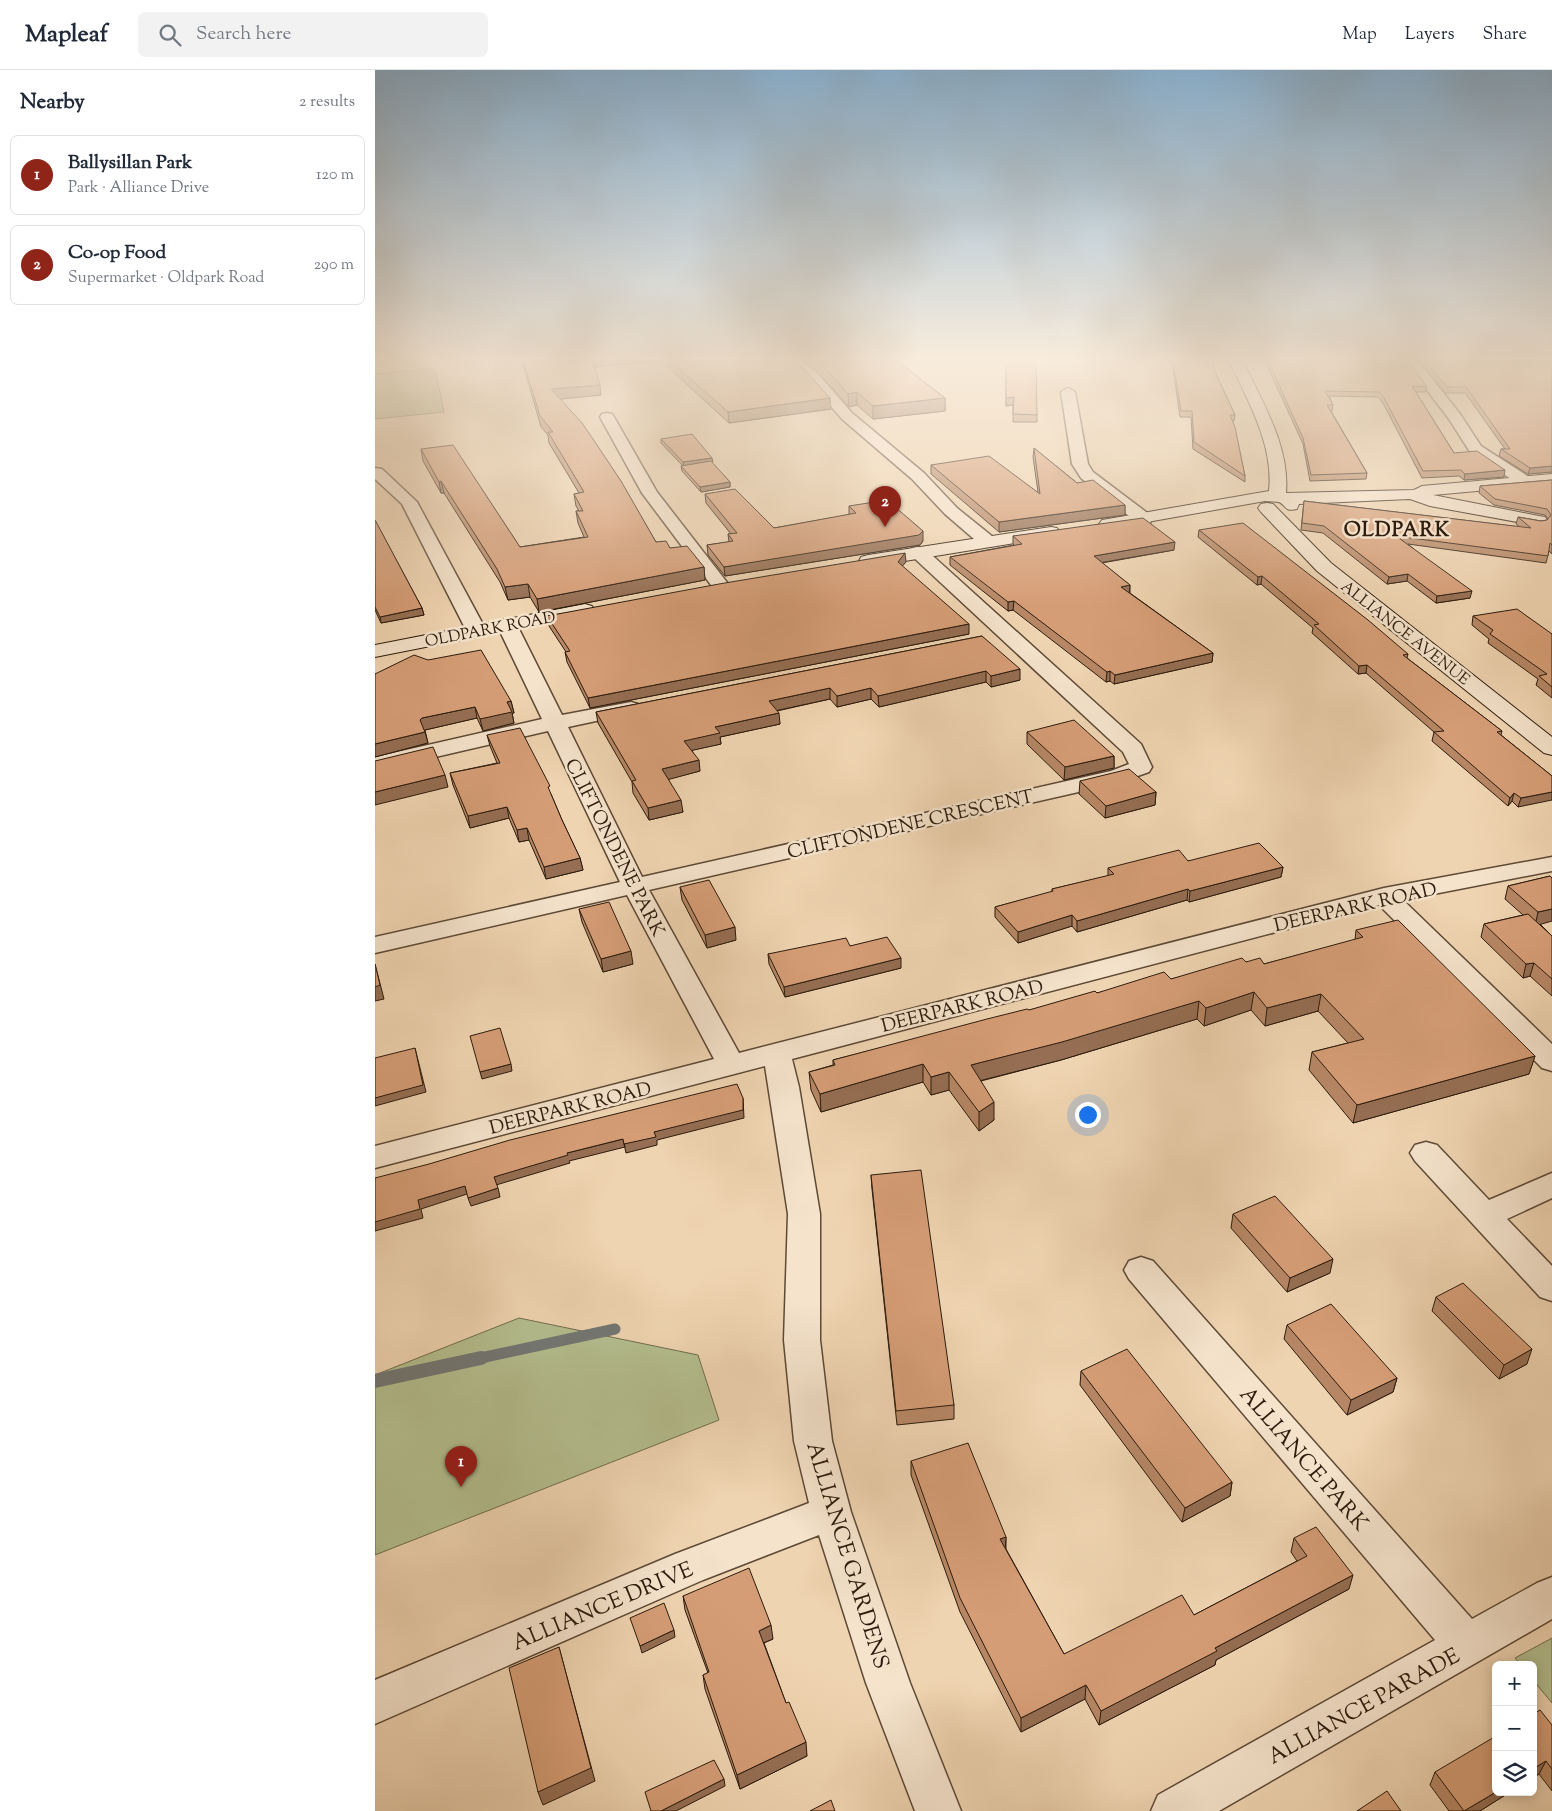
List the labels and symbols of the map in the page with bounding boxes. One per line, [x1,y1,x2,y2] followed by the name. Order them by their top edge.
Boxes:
[869,486,901,527] pin: 2
[1344,517,1450,546] district label: OLDPARK
[1335,576,1474,692] street label: ALLIANCE AVENUE
[423,607,558,654] street label: OLDPARK ROAD
[557,754,671,942] street label: CLIFTONDENE PARK
[785,784,1037,867] street label: CLIFTONDENE CRESCENT
[1271,877,1440,940] street label: DEERPARK ROAD
[879,974,1047,1041] street label: DEERPARK ROAD
[487,1076,655,1143] street label: DEERPARK ROAD
[1075,1102,1101,1128] your location
[1231,1381,1375,1539] street label: ALLIANCE PARK
[796,1438,896,1673] street label: ALLIANCE GARDENS
[445,1446,477,1487] pin: 1
[508,1555,699,1660] street label: ALLIANCE DRIVE
[1263,1641,1466,1774] street label: ALLIANCE PARADE

